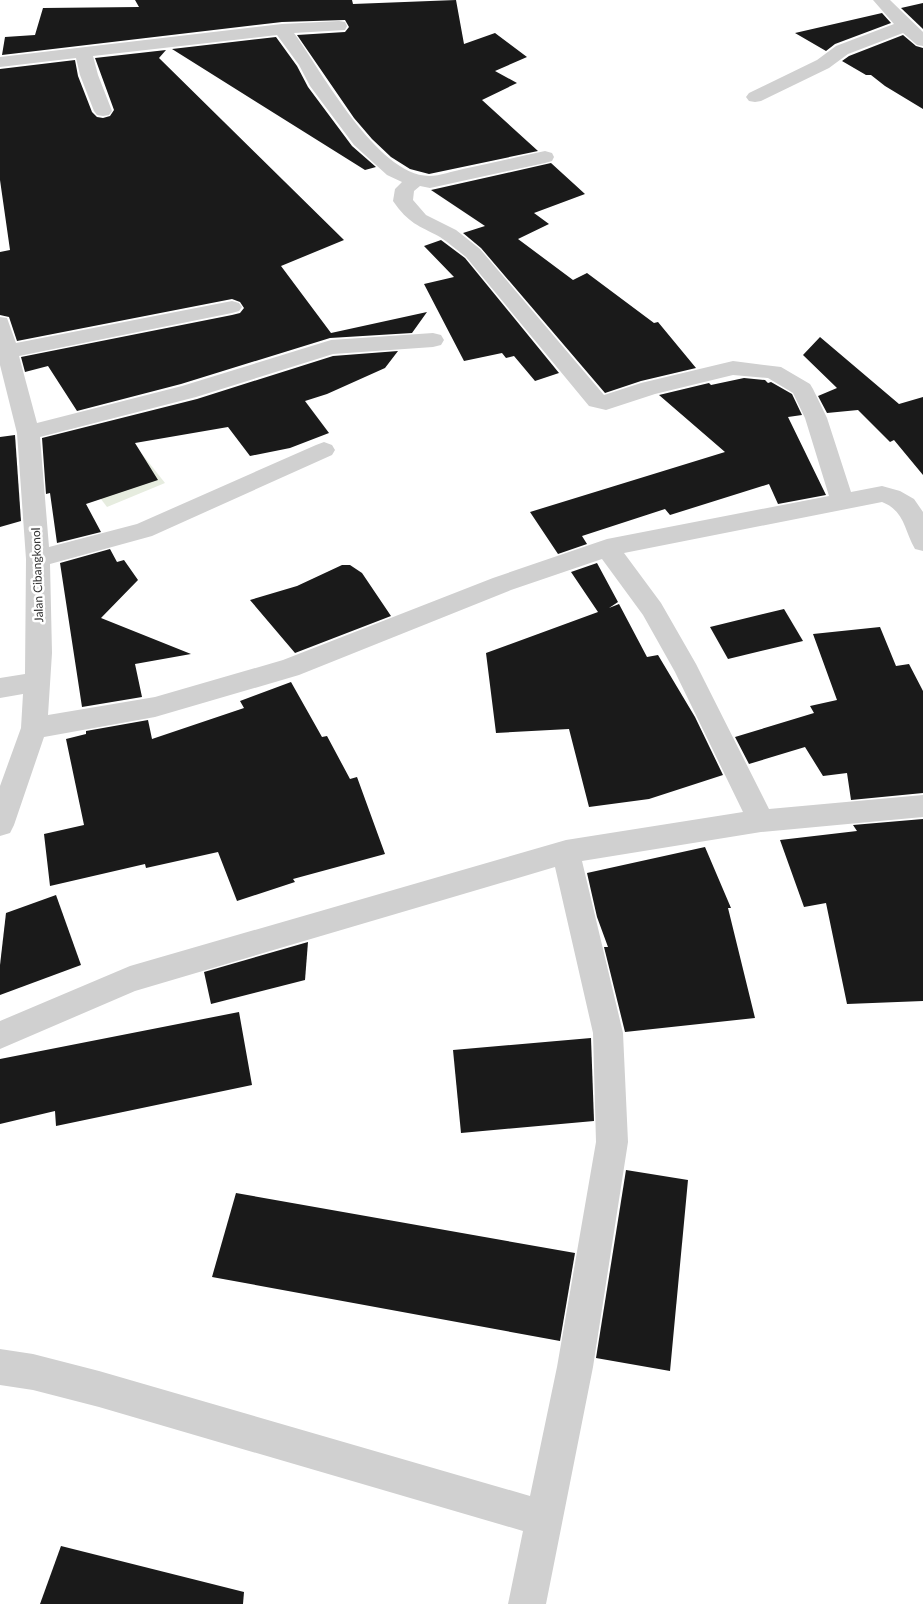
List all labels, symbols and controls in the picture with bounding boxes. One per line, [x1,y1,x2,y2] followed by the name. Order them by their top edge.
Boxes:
[28,527,46,623] street label: Jalan Cibangkonol

